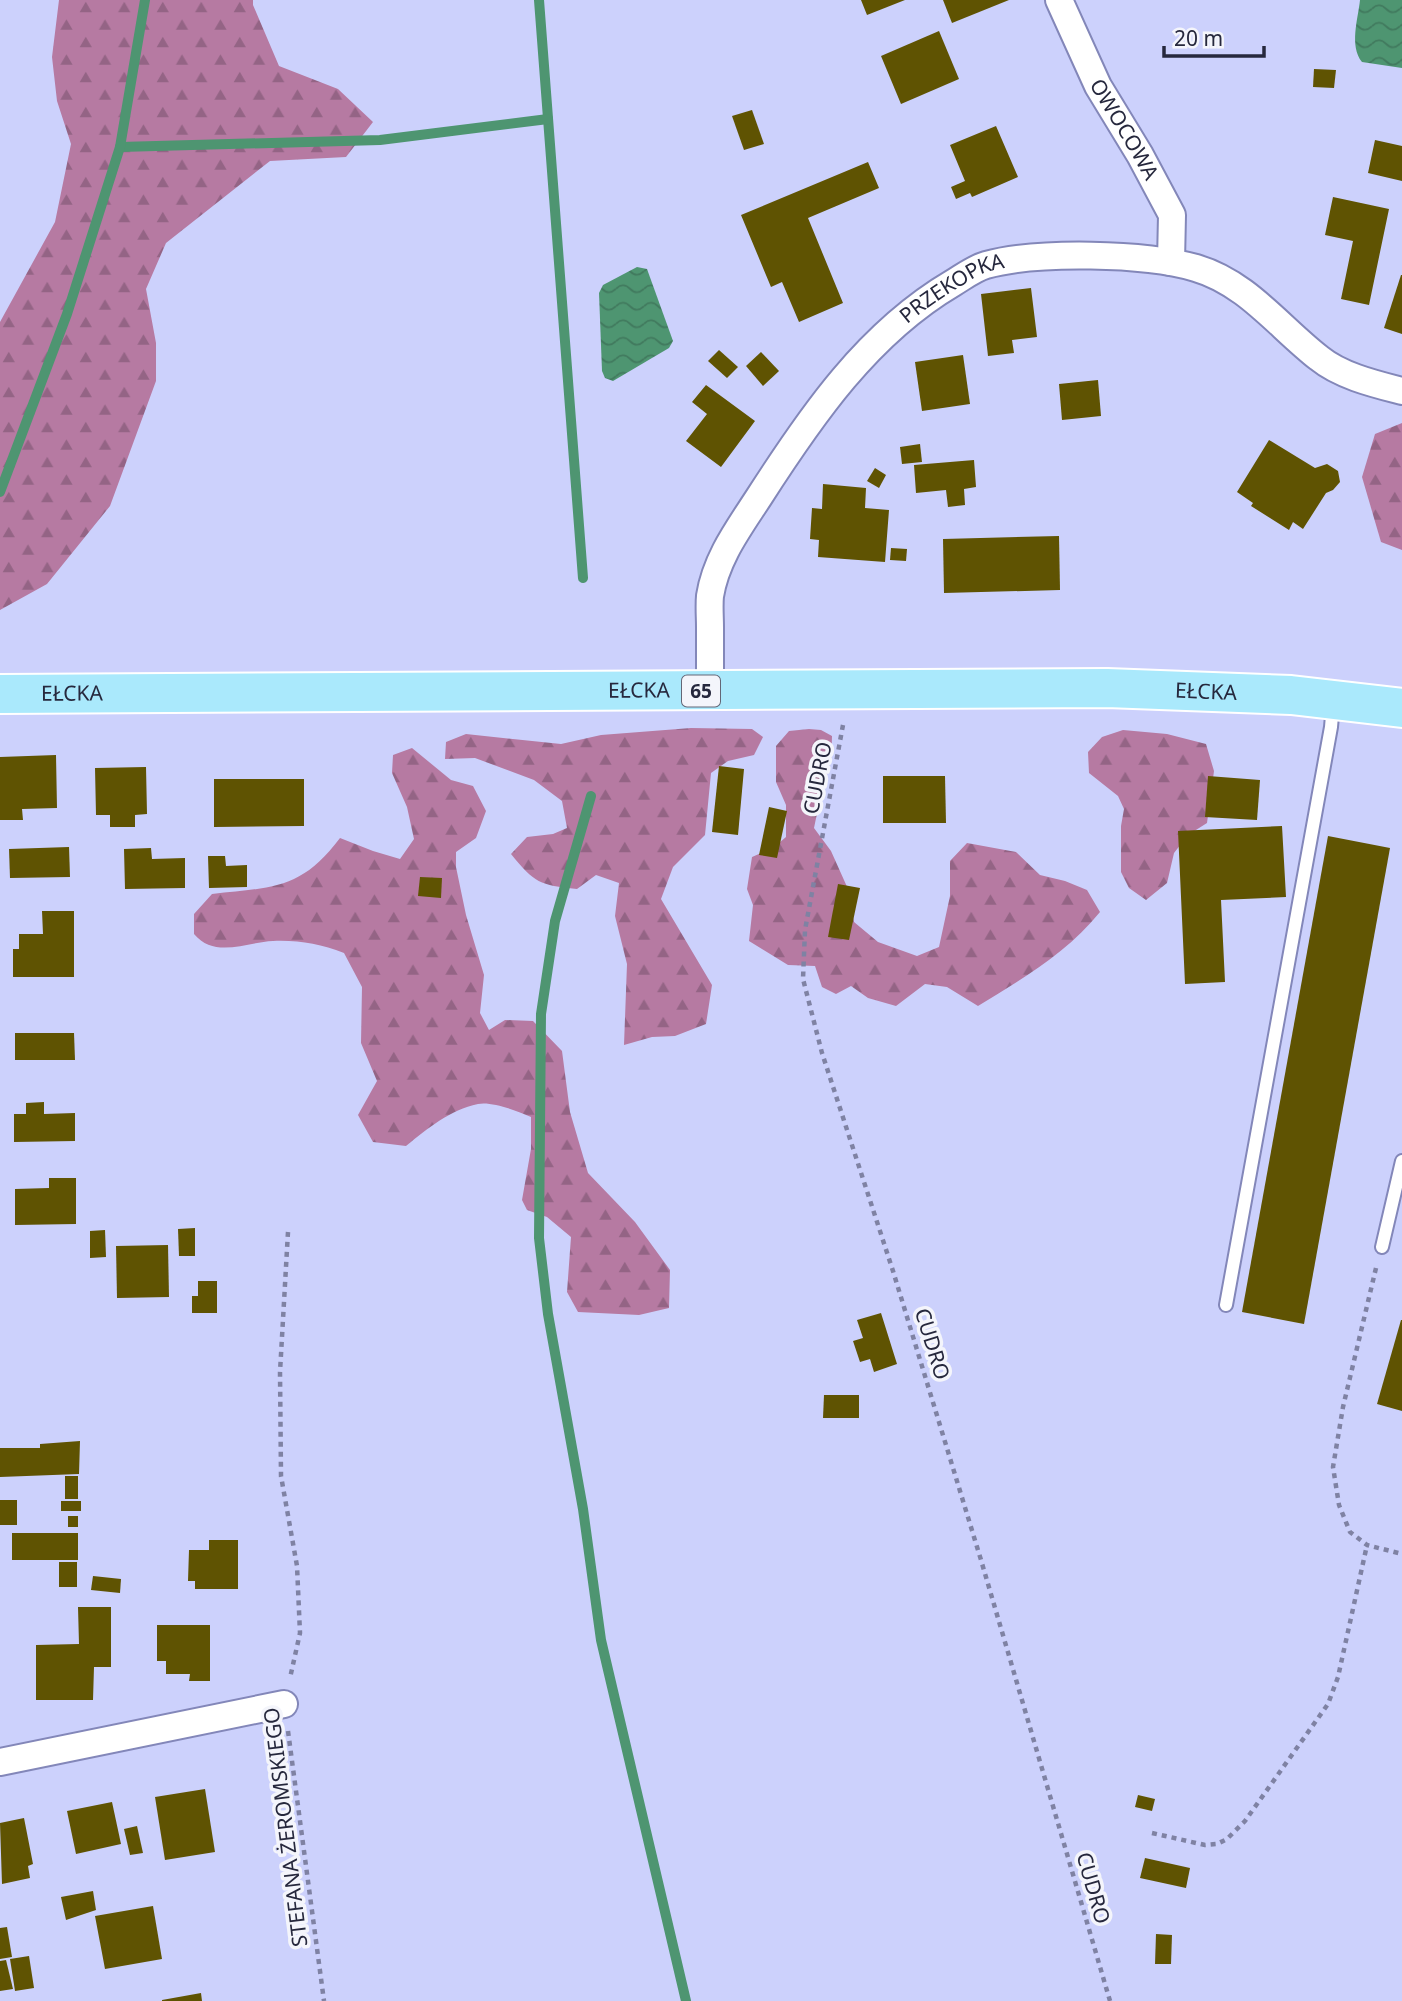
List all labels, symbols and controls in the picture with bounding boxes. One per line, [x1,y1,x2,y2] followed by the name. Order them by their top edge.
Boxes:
[1164,14,1264,58] scale bar
[1174,24,1223,52] text: 20 m
[1084,73,1166,185] street label: OWOCOWA
[893,246,1007,329] street label: PRZEKOPKA
[608,675,671,704] street label: EŁCKA
[682,676,720,706] road number: 65
[1174,676,1238,706] street label: EŁCKA
[41,678,104,707] street label: EŁCKA
[796,739,838,817] street label: CUDRO
[909,1305,957,1383] street label: CUDRO
[256,1706,314,1948] street label: STEFANA ŻEROMSKIEGO
[1070,1849,1118,1927] street label: CUDRO

